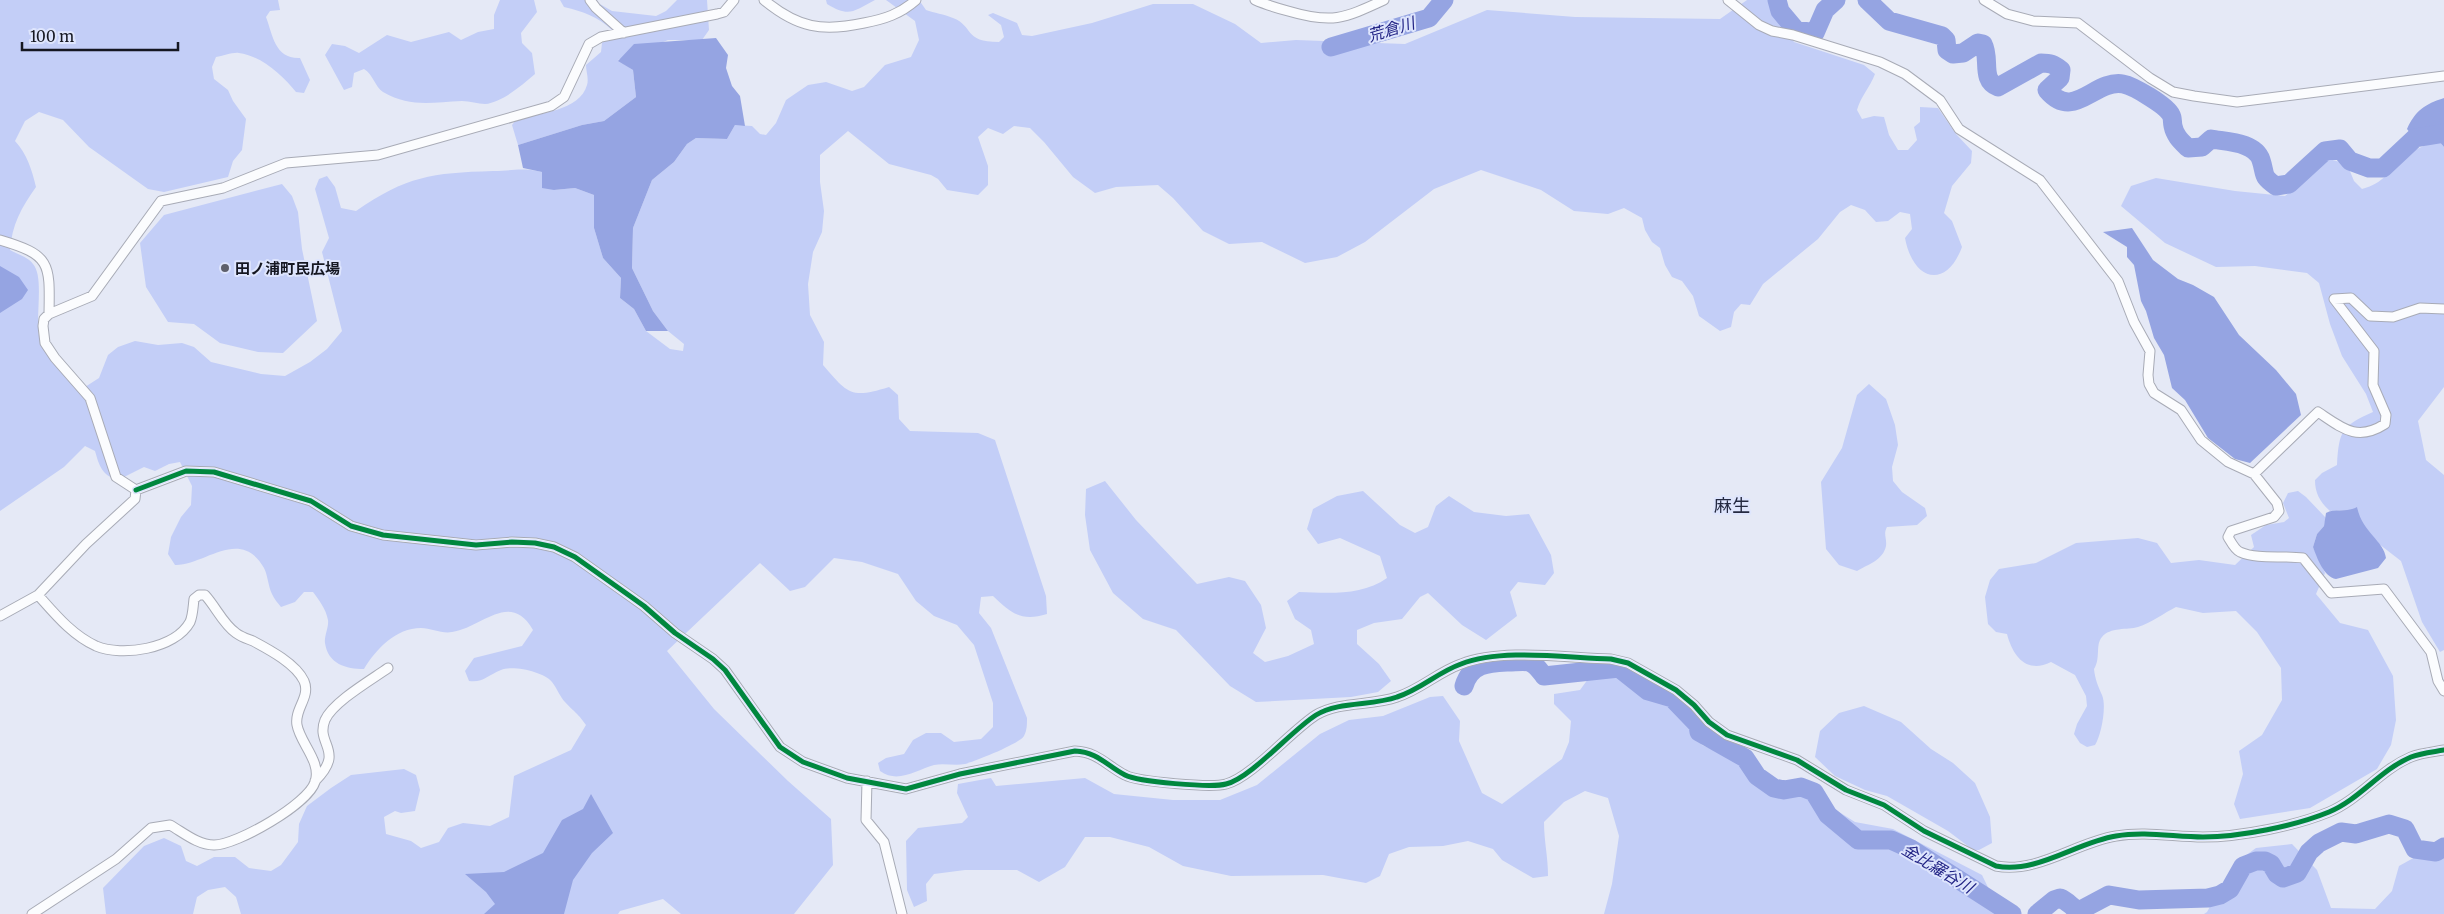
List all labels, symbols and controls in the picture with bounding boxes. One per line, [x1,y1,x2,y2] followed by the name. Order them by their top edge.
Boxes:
[1365,12,1419,46] water label: 荒倉川
[22,20,179,52] scale bar
[30,27,74,46] text: 100 m
[235,259,340,278] place label: 田ノ浦町民広場
[219,262,231,274] marker: 田ノ浦町民広場
[1714,494,1750,517] district label: 麻生
[1899,839,1979,898] water label: 金比羅谷川

